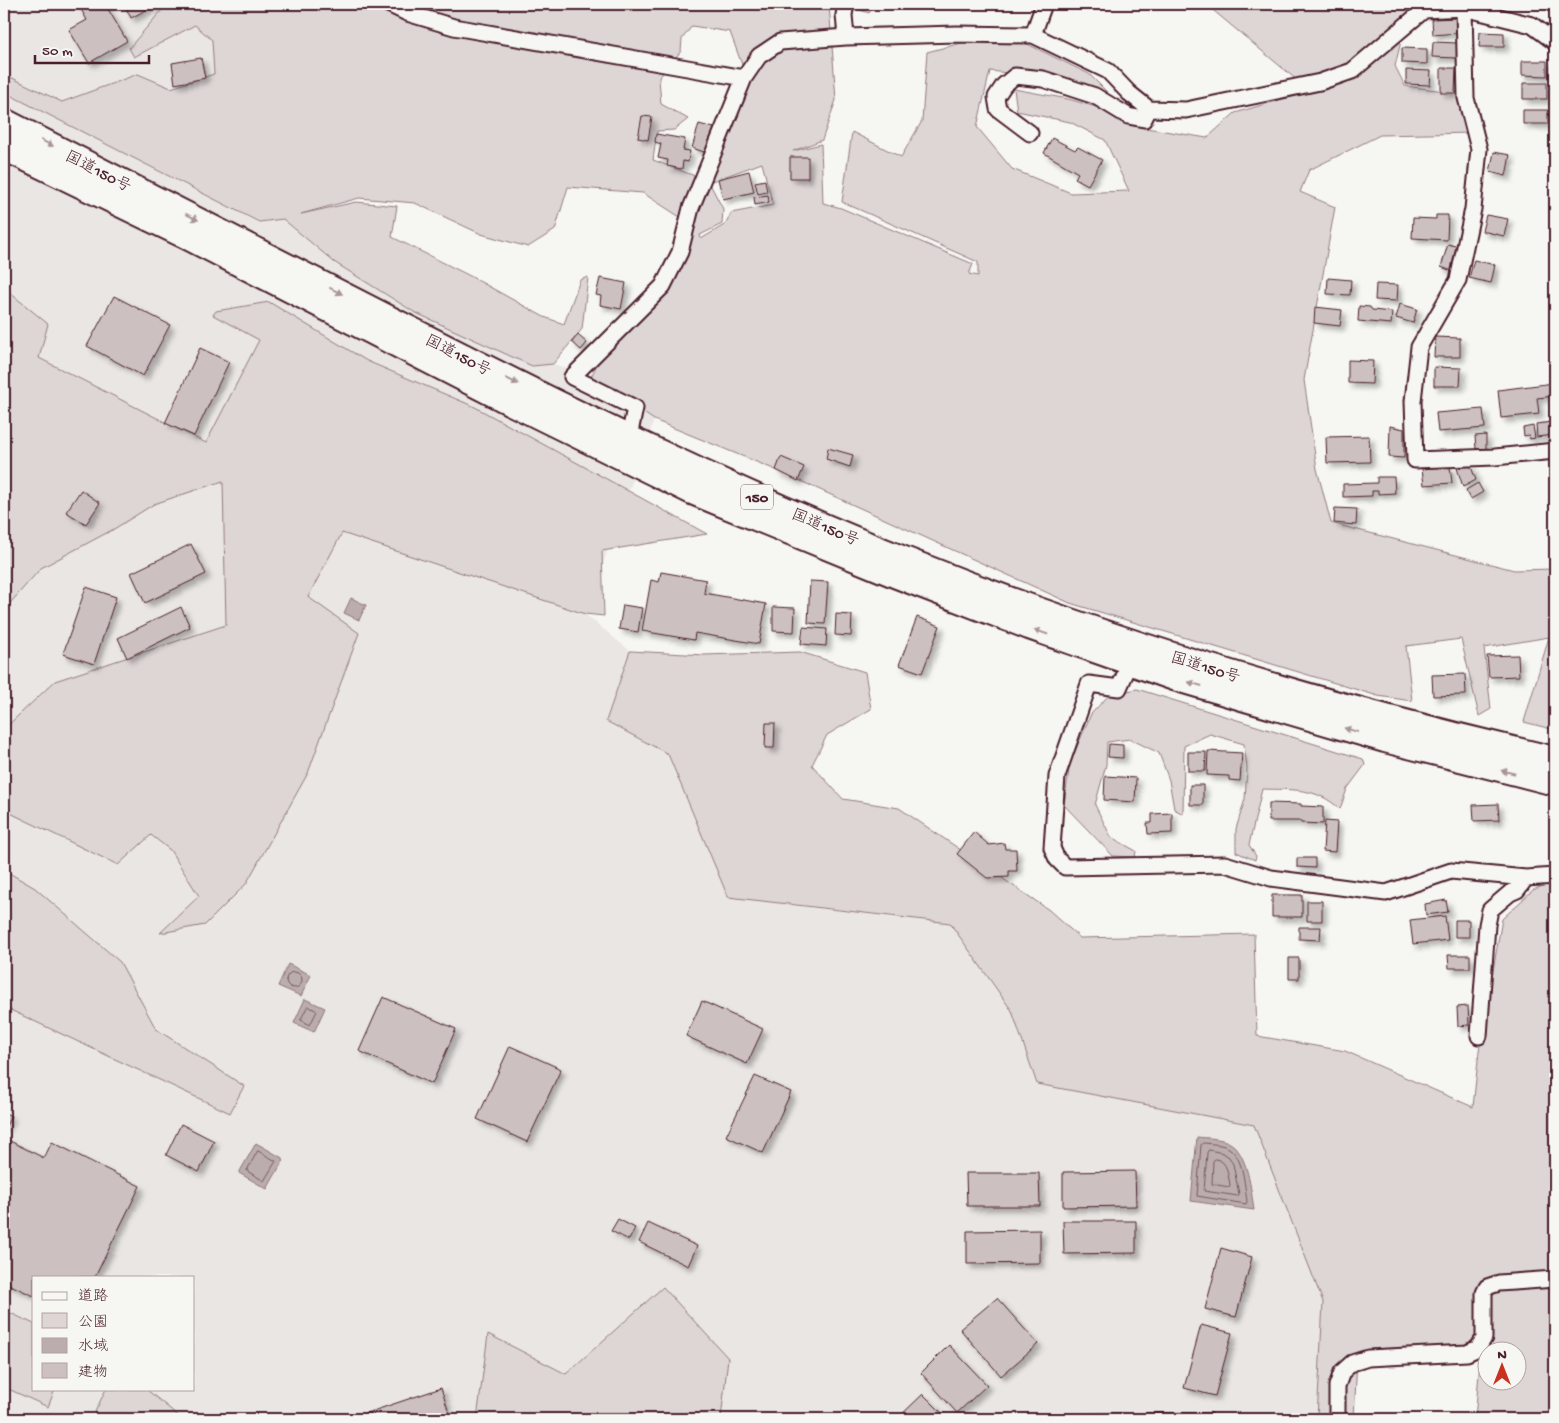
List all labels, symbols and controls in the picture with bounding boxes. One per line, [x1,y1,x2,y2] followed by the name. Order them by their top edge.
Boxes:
[35,32,149,64] scale bar
[42,43,73,61] text: 50 m
[40,139,54,147] one-way arrow
[61,147,134,198] street label: 国道150号
[185,213,199,221] one-way arrow
[329,287,344,295] one-way arrow
[421,331,494,382] street label: 国道150号
[505,377,519,385] one-way arrow
[741,484,773,510] road number: 150
[788,505,862,552] street label: 国道150号
[1033,627,1048,635] one-way arrow
[1168,649,1242,689] street label: 国道150号
[1187,680,1202,688] one-way arrow
[1343,726,1358,734] one-way arrow
[1500,768,1515,776] one-way arrow
[32,1276,195,1390] legend
[78,1288,108,1306] text: 道路
[78,1314,108,1332] text: 公園
[78,1337,108,1356] text: 水域
[1476,1340,1526,1390] north arrow
[1497,1347,1507,1364] text: N
[78,1364,108,1382] text: 建物

